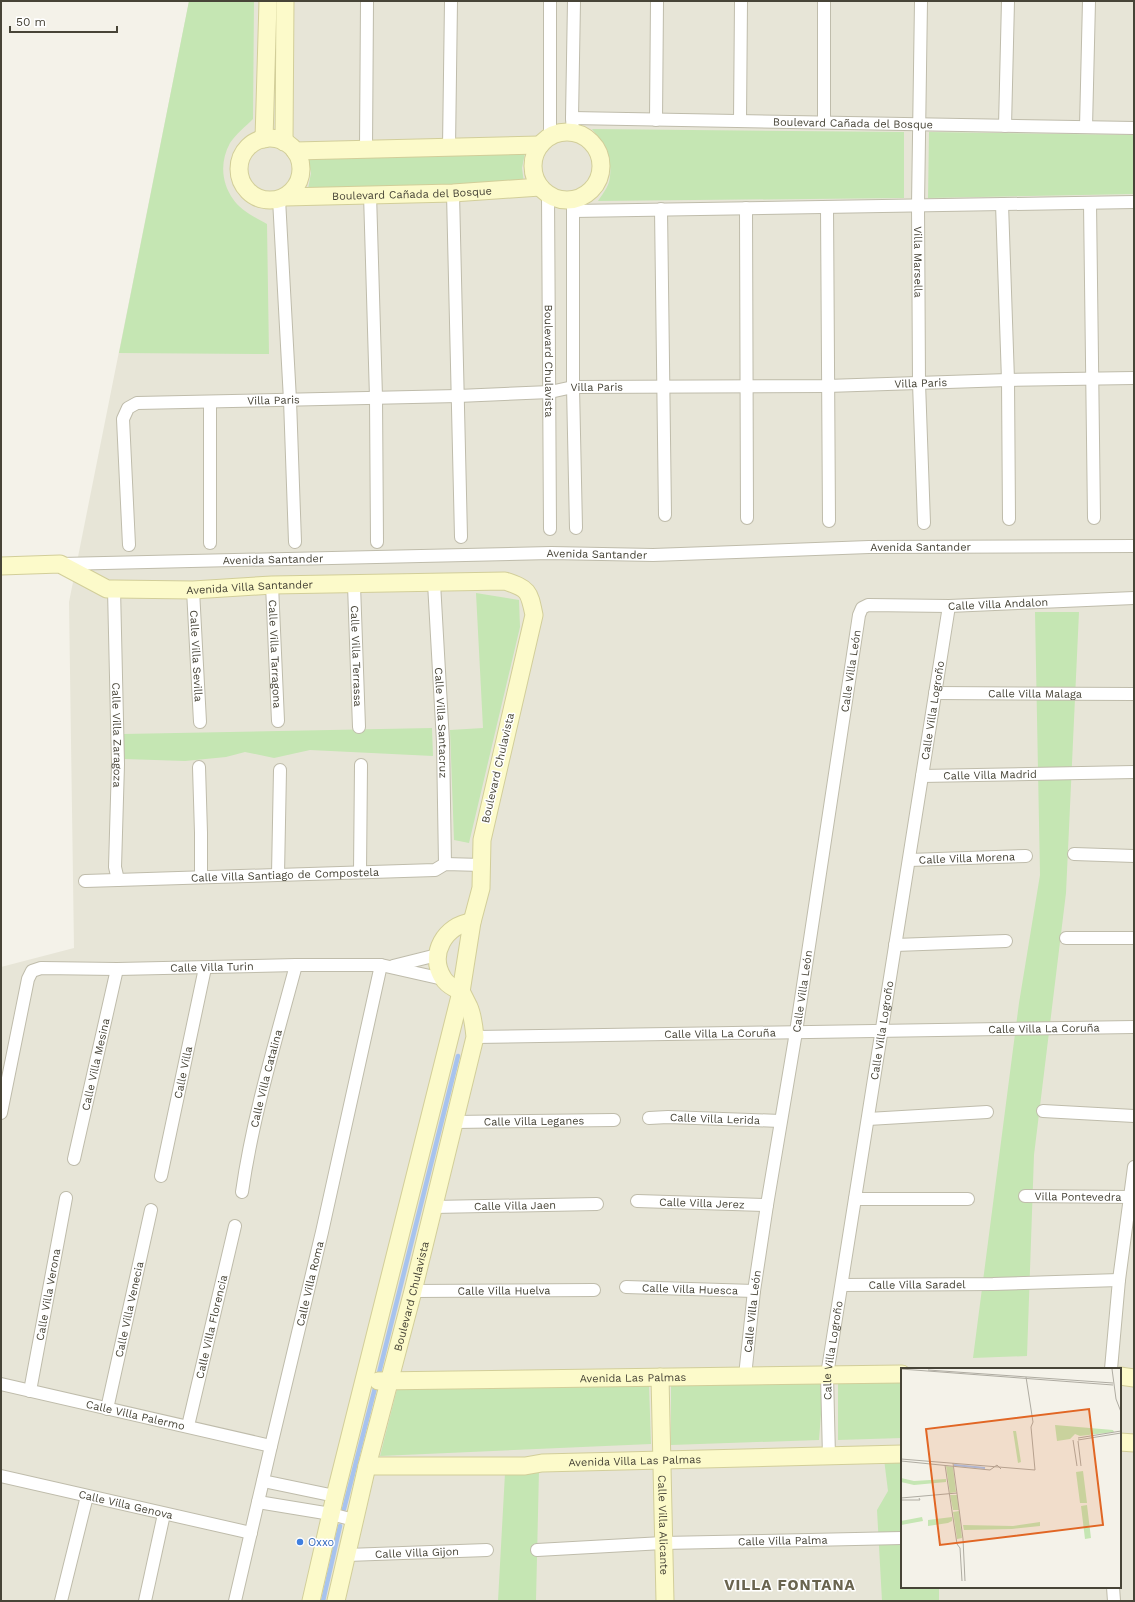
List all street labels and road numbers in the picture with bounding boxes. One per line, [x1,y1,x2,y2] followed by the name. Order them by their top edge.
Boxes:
[773,115,933,131] street label: Boulevard Cañada del Bosque
[332,184,492,202] street label: Boulevard Cañada del Bosque
[912,226,925,298] street label: Villa Marsella
[542,305,556,417] street label: Boulevard Chulavista
[894,376,948,390] street label: Villa Paris
[570,380,623,394] street label: Villa Paris
[247,393,300,407] street label: Villa Paris
[870,540,972,553] street label: Avenida Santander
[546,546,648,561] street label: Avenida Santander
[222,552,324,567] street label: Avenida Santander
[186,578,314,597] street label: Avenida Villa Santander
[948,595,1048,613] street label: Calle Villa Andalon
[266,599,284,709] street label: Calle Villa Tarragona
[348,605,365,707] street label: Calle Villa Terrassa
[188,610,205,702] street label: Calle Villa Sevilla
[838,629,863,713] street label: Calle Villa León
[918,660,947,761] street label: Calle Villa Logroño
[432,667,450,778] street label: Calle Villa Santacruz
[110,682,125,788] street label: Calle Villa Zaragoza
[988,687,1082,700] street label: Calle Villa Malaga
[479,712,517,824] street label: Boulevard Chulavista
[943,767,1037,782] street label: Calle Villa Madrid
[919,850,1015,866] street label: Calle Villa Morena
[191,865,379,884] street label: Calle Villa Santiago de Compostela
[790,949,815,1033] street label: Calle Villa León
[170,959,254,974] street label: Calle Villa Turin
[867,980,896,1081] street label: Calle Villa Logroño
[79,1017,112,1112] street label: Calle Villa Mesina
[988,1021,1100,1036] street label: Calle Villa La Coruña
[664,1026,776,1041] street label: Calle Villa La Coruña
[247,1028,285,1129] street label: Calle Villa Catalina
[171,1045,195,1100] street label: Calle Villa
[670,1111,760,1127] street label: Calle Villa Lerida
[484,1114,585,1128] street label: Calle Villa Leganes
[1034,1190,1122,1203] street label: Villa Pontevedra
[659,1195,745,1211] street label: Calle Villa Jerez
[474,1198,556,1213] street label: Calle Villa Jaen
[293,1240,326,1328] street label: Calle Villa Roma
[391,1240,431,1353] street label: Boulevard Chulavista
[33,1248,63,1342] street label: Calle Villa Verona
[112,1260,146,1359] street label: Calle Villa Venecia
[741,1269,764,1353] street label: Calle Villa León
[193,1273,230,1380] street label: Calle Villa Florencia
[868,1278,966,1291] street label: Calle Villa Saradel
[642,1281,738,1297] street label: Calle Villa Huesca
[457,1284,551,1297] street label: Calle Villa Huelva
[820,1300,845,1400] street label: Calle Villa Logroño
[580,1370,687,1385] street label: Avenida Las Palmas
[85,1397,186,1433] street label: Calle Villa Palermo
[568,1453,701,1469] street label: Avenida Villa Las Palmas
[656,1475,671,1575] street label: Calle Villa Alicante
[77,1487,174,1522] street label: Calle Villa Genova
[738,1533,828,1548] street label: Calle Villa Palma
[375,1545,459,1560] street label: Calle Villa Gijon

